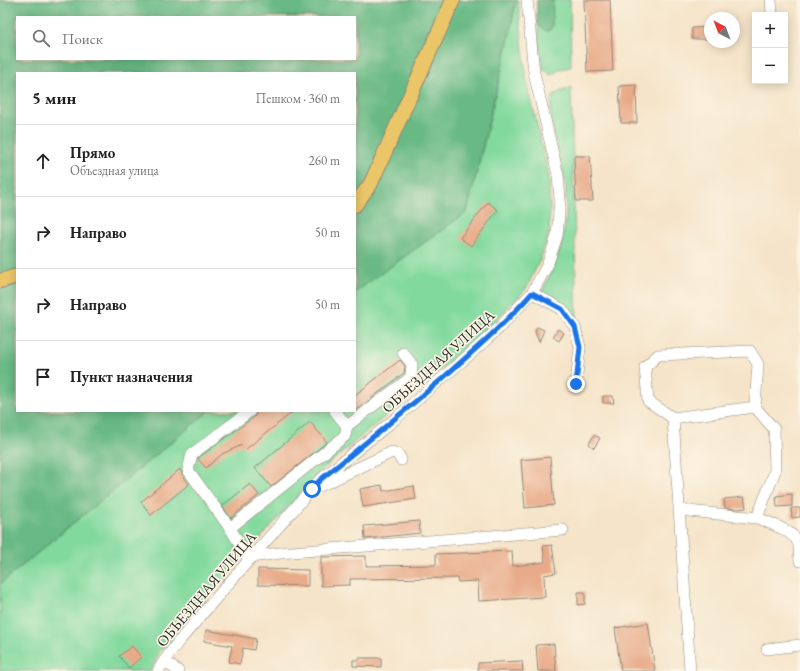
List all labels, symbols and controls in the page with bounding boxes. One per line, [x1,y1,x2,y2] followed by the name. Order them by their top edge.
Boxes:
[704,12,740,48] north arrow
[752,12,788,84] map controls
[752,12,788,48] button: +
[16,16,356,60] search box
[30,27,52,49] icon: search
[62,29,103,48] text: Поиск
[752,48,788,84] button: −
[32,87,76,109] text: 5 мин
[256,90,340,107] text: Пешком · 360 m
[70,143,115,162] text: Прямо
[32,150,54,172] icon: ahead
[309,152,340,169] text: 260 m
[70,162,159,179] text: Объездная улица
[32,222,54,244] icon: right
[70,223,127,242] text: Направо
[315,224,340,241] text: 50 m
[32,294,54,316] icon: right
[70,295,127,314] text: Направо
[315,296,340,313] text: 50 m
[378,305,499,417] street label: ОБЪЕЗДНАЯ УЛИЦА
[32,366,54,388] icon: arrive
[70,367,193,386] text: Пункт назначения
[567,375,585,393] route end
[303,480,321,498] route start
[152,527,260,651] street label: ОБЪЕЗДНАЯ УЛИЦА

